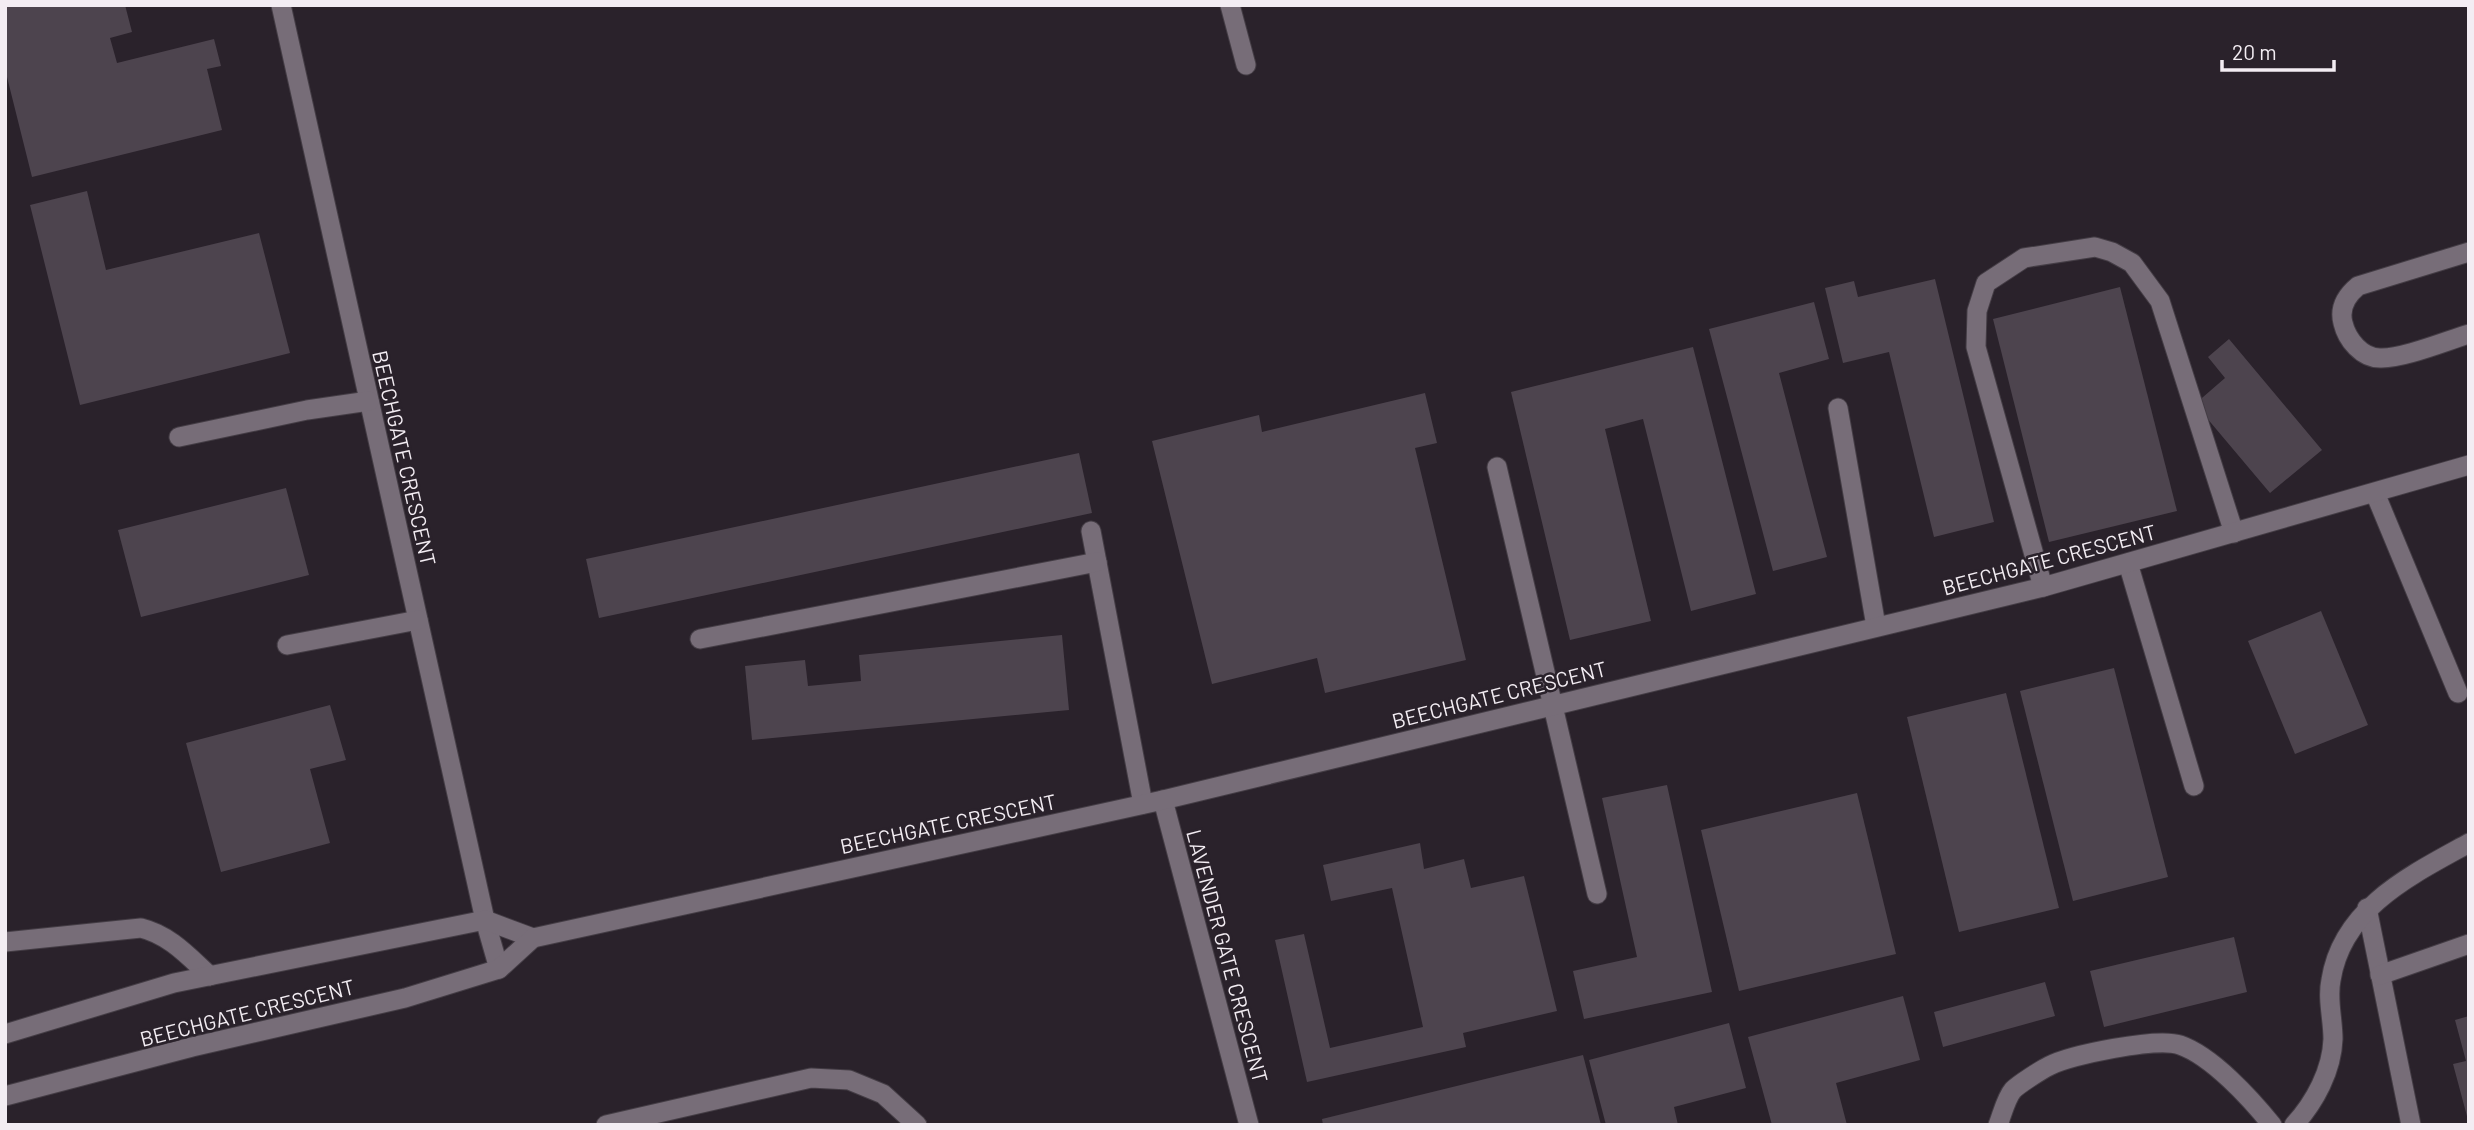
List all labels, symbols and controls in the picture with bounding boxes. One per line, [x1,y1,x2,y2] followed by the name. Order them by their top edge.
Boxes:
[2222,28,2334,72] scale bar
[2232,39,2277,64] text: 20 m
[368,348,442,568] street label: BEECHGATE CRESCENT
[1939,518,2159,600] street label: BEECHGATE CRESCENT
[1389,655,1609,733] street label: BEECHGATE CRESCENT
[838,788,1058,858] street label: BEECHGATE CRESCENT
[1182,827,1274,1085] street label: LAVENDER GATE CRESCENT
[137,973,357,1051] street label: BEECHGATE CRESCENT

